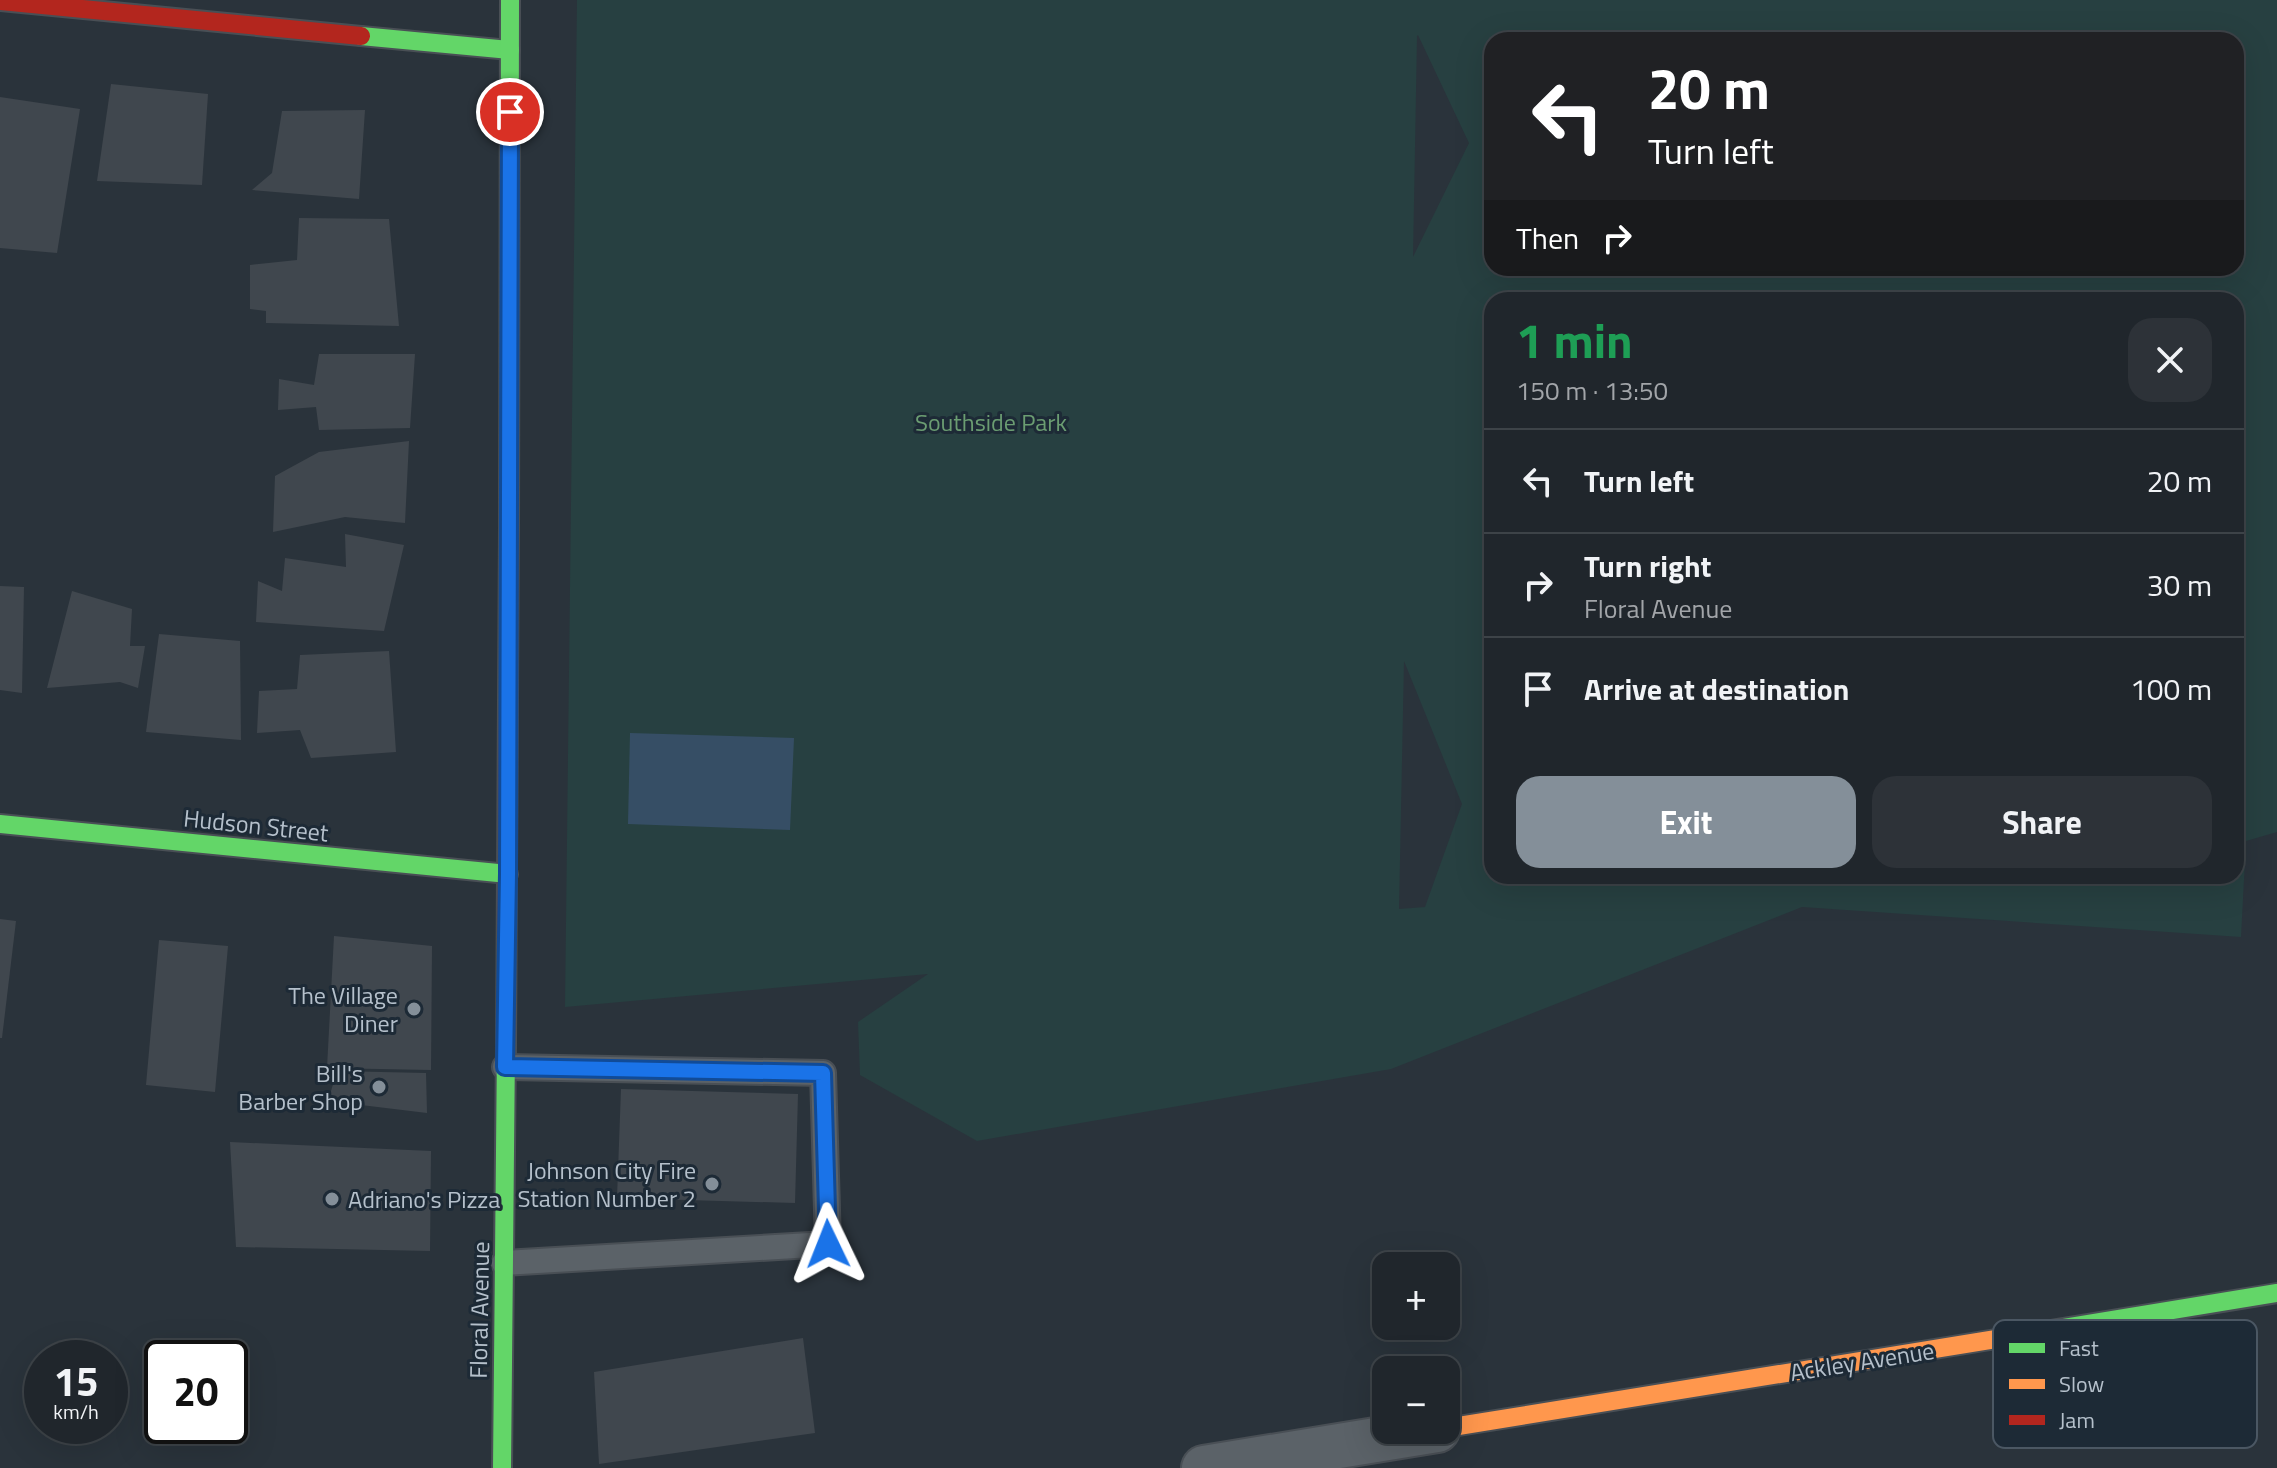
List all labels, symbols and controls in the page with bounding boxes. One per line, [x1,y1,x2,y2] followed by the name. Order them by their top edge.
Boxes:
[1648,46,1770,131] text: 20 m
[1516,64,1620,168] icon: left
[476,78,544,146] pin
[488,90,532,134] icon: arrive
[1648,123,1774,178] text: Turn left
[1516,215,1579,261] text: Then
[1595,216,1639,260] icon: right
[1516,304,1633,377] text: 1 min
[2128,318,2212,402] button: close
[1516,371,1668,410] text: 150 m · 13:50
[915,404,1068,440] park label: Southside Park
[1584,458,1694,504] text: Turn left
[2147,458,2212,504] text: 20 m
[1516,459,1560,503] icon: left
[1584,543,1712,589] text: Turn right
[2147,562,2212,608] text: 30 m
[1516,563,1560,607] icon: right
[1584,589,1733,628] text: Floral Avenue
[1584,666,1849,712] text: Arrive at destination
[2130,666,2212,712] text: 100 m
[1516,667,1560,711] icon: arrive
[1516,776,1856,868] button: Exit
[1872,776,2212,868] button: Share
[182,799,331,851] street label: Hudson Street
[288,977,398,1041] place label: The Village Diner
[405,1000,423,1018] marker: The Village Diner
[238,1055,363,1119] place label: Bill's Barber Shop
[370,1078,388,1096] marker: Bill's Barber Shop
[517,1152,696,1216] place label: Johnson City Fire Station Number 2
[703,1175,721,1193] marker: Johnson City Fire Station Number 2
[348,1181,500,1217] place label: Adriano's Pizza
[323,1190,341,1208] marker: Adriano's Pizza
[786,1202,870,1286] position arrow
[460,1241,498,1379] street label: Floral Avenue
[1372,1252,1460,1444] map controls
[1372,1252,1460,1340] button: +
[1993,1320,2257,1448] legend
[2059,1331,2099,1365] text: Fast
[1787,1332,1937,1390] street label: Ackley Avenue
[144,1340,248,1444] speed limit sign: 20
[54,1351,98,1412] text: 15
[1372,1356,1460,1444] button: −
[2059,1367,2105,1401] text: Slow
[53,1396,99,1427] text: km/h
[2059,1403,2095,1437] text: Jam

